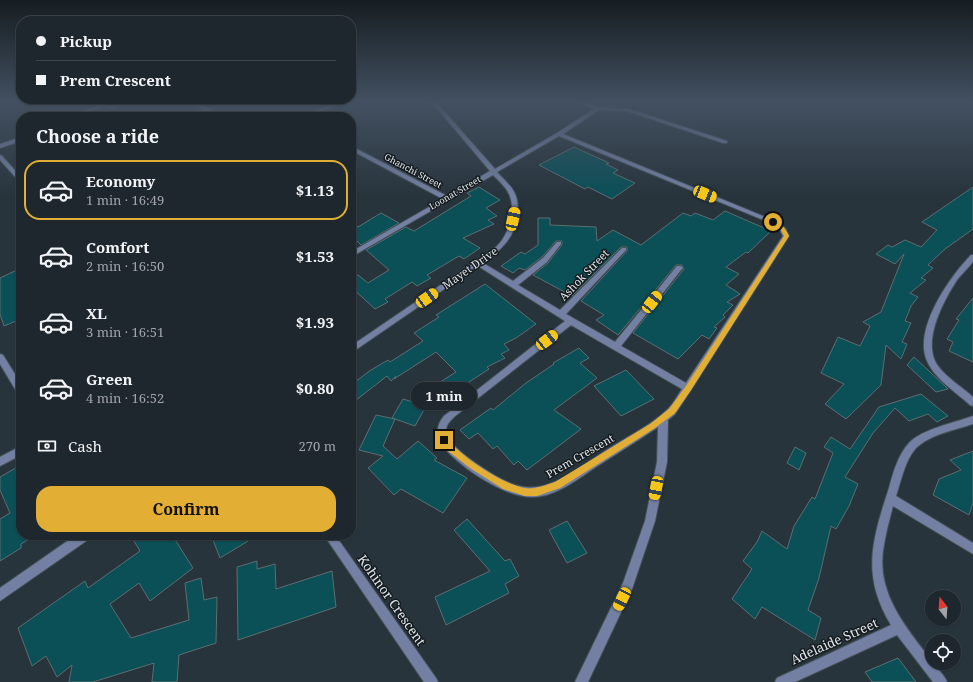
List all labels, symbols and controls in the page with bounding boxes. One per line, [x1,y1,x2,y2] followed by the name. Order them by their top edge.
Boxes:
[60,31,112,51] text: Pickup
[60,70,171,90] text: Prem Crescent
[36,124,159,148] text: Choose a ride
[382,150,444,191] street label: Ghanchi Street
[86,171,155,191] text: Economy
[38,172,74,208] icon: car
[427,173,483,213] street label: Loonat Street
[296,180,334,200] text: $1.13
[692,184,718,204] car
[86,191,164,209] text: 1 min · 16:49
[505,206,521,232] car
[764,213,782,231] route start
[86,237,149,257] text: Comfort
[38,238,74,274] icon: car
[439,243,500,292] street label: Mayet Drive
[296,246,334,266] text: $1.53
[555,246,612,304] street label: Ashok Street
[86,257,164,275] text: 2 min · 16:50
[414,286,440,310] car
[640,289,664,315] car
[86,303,107,323] text: XL
[38,304,74,340] icon: car
[296,312,334,332] text: $1.93
[86,323,164,341] text: 3 min · 16:51
[534,328,560,352] car
[86,369,133,389] text: Green
[38,370,74,406] icon: car
[296,378,334,398] text: $0.80
[411,382,477,410] callout: 1 min
[426,387,462,405] text: 1 min
[86,389,164,407] text: 4 min · 16:52
[543,430,617,481] street label: Prem Crescent
[435,431,453,449] route end
[36,435,58,457] icon: cash
[68,436,102,456] text: Cash
[299,437,336,455] text: 270 m
[648,475,664,501] car
[36,486,336,532] button: Confirm
[354,551,430,649] street label: Kohinor Crescent
[611,586,633,612] car
[925,590,961,626] north arrow
[925,590,961,670] map controls
[787,614,881,668] street label: Adelaide Street
[925,634,961,670] button: locate

